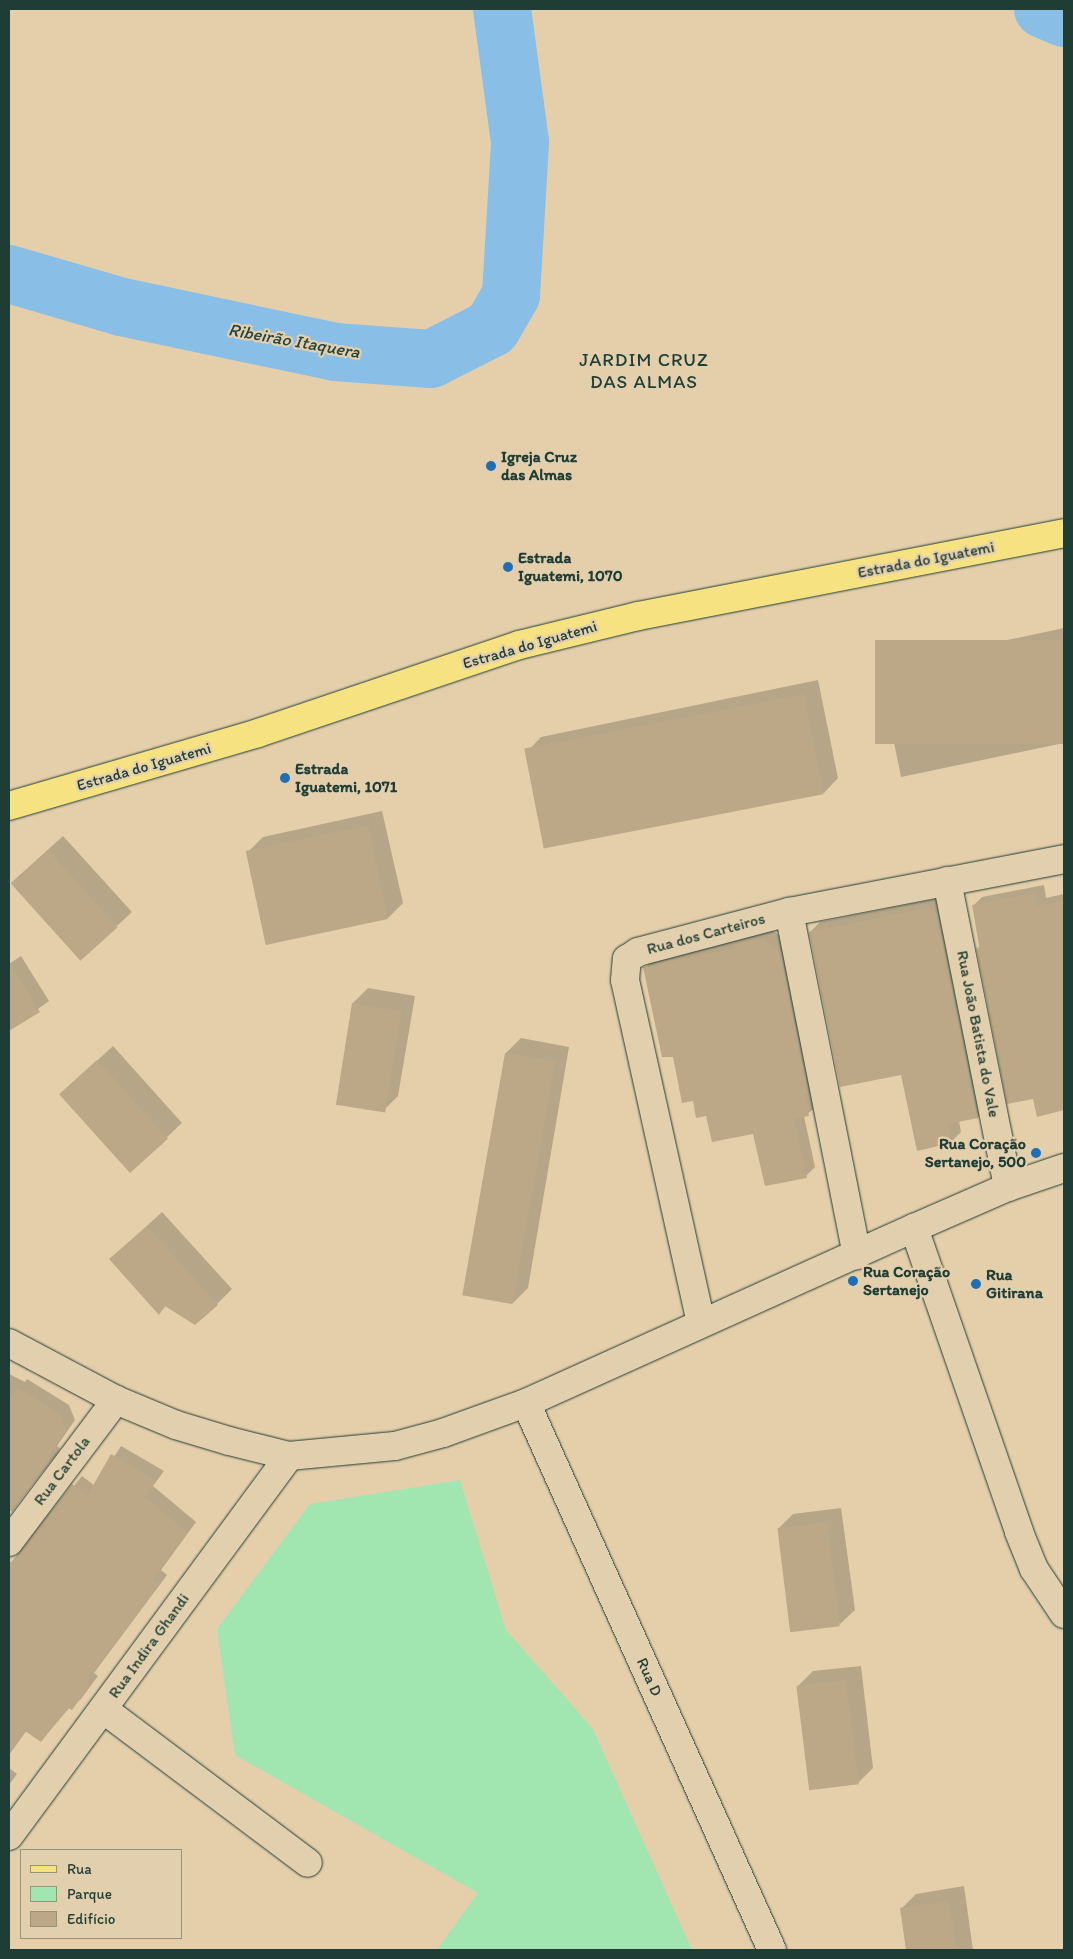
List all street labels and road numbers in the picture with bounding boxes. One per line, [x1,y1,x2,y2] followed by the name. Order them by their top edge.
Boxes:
[856,537,996,583] street label: Estrada do Iguatemi
[460,617,600,673] street label: Estrada do Iguatemi
[74,739,214,795] street label: Estrada do Iguatemi
[645,909,767,959] street label: Rua dos Carteiros
[952,949,1004,1119] street label: Rua João Batista do Vale
[30,1433,94,1509] street label: Rua Cartola
[105,1590,193,1702] street label: Rua Indira Ghandi
[632,1655,666,1699] street label: Rua D

